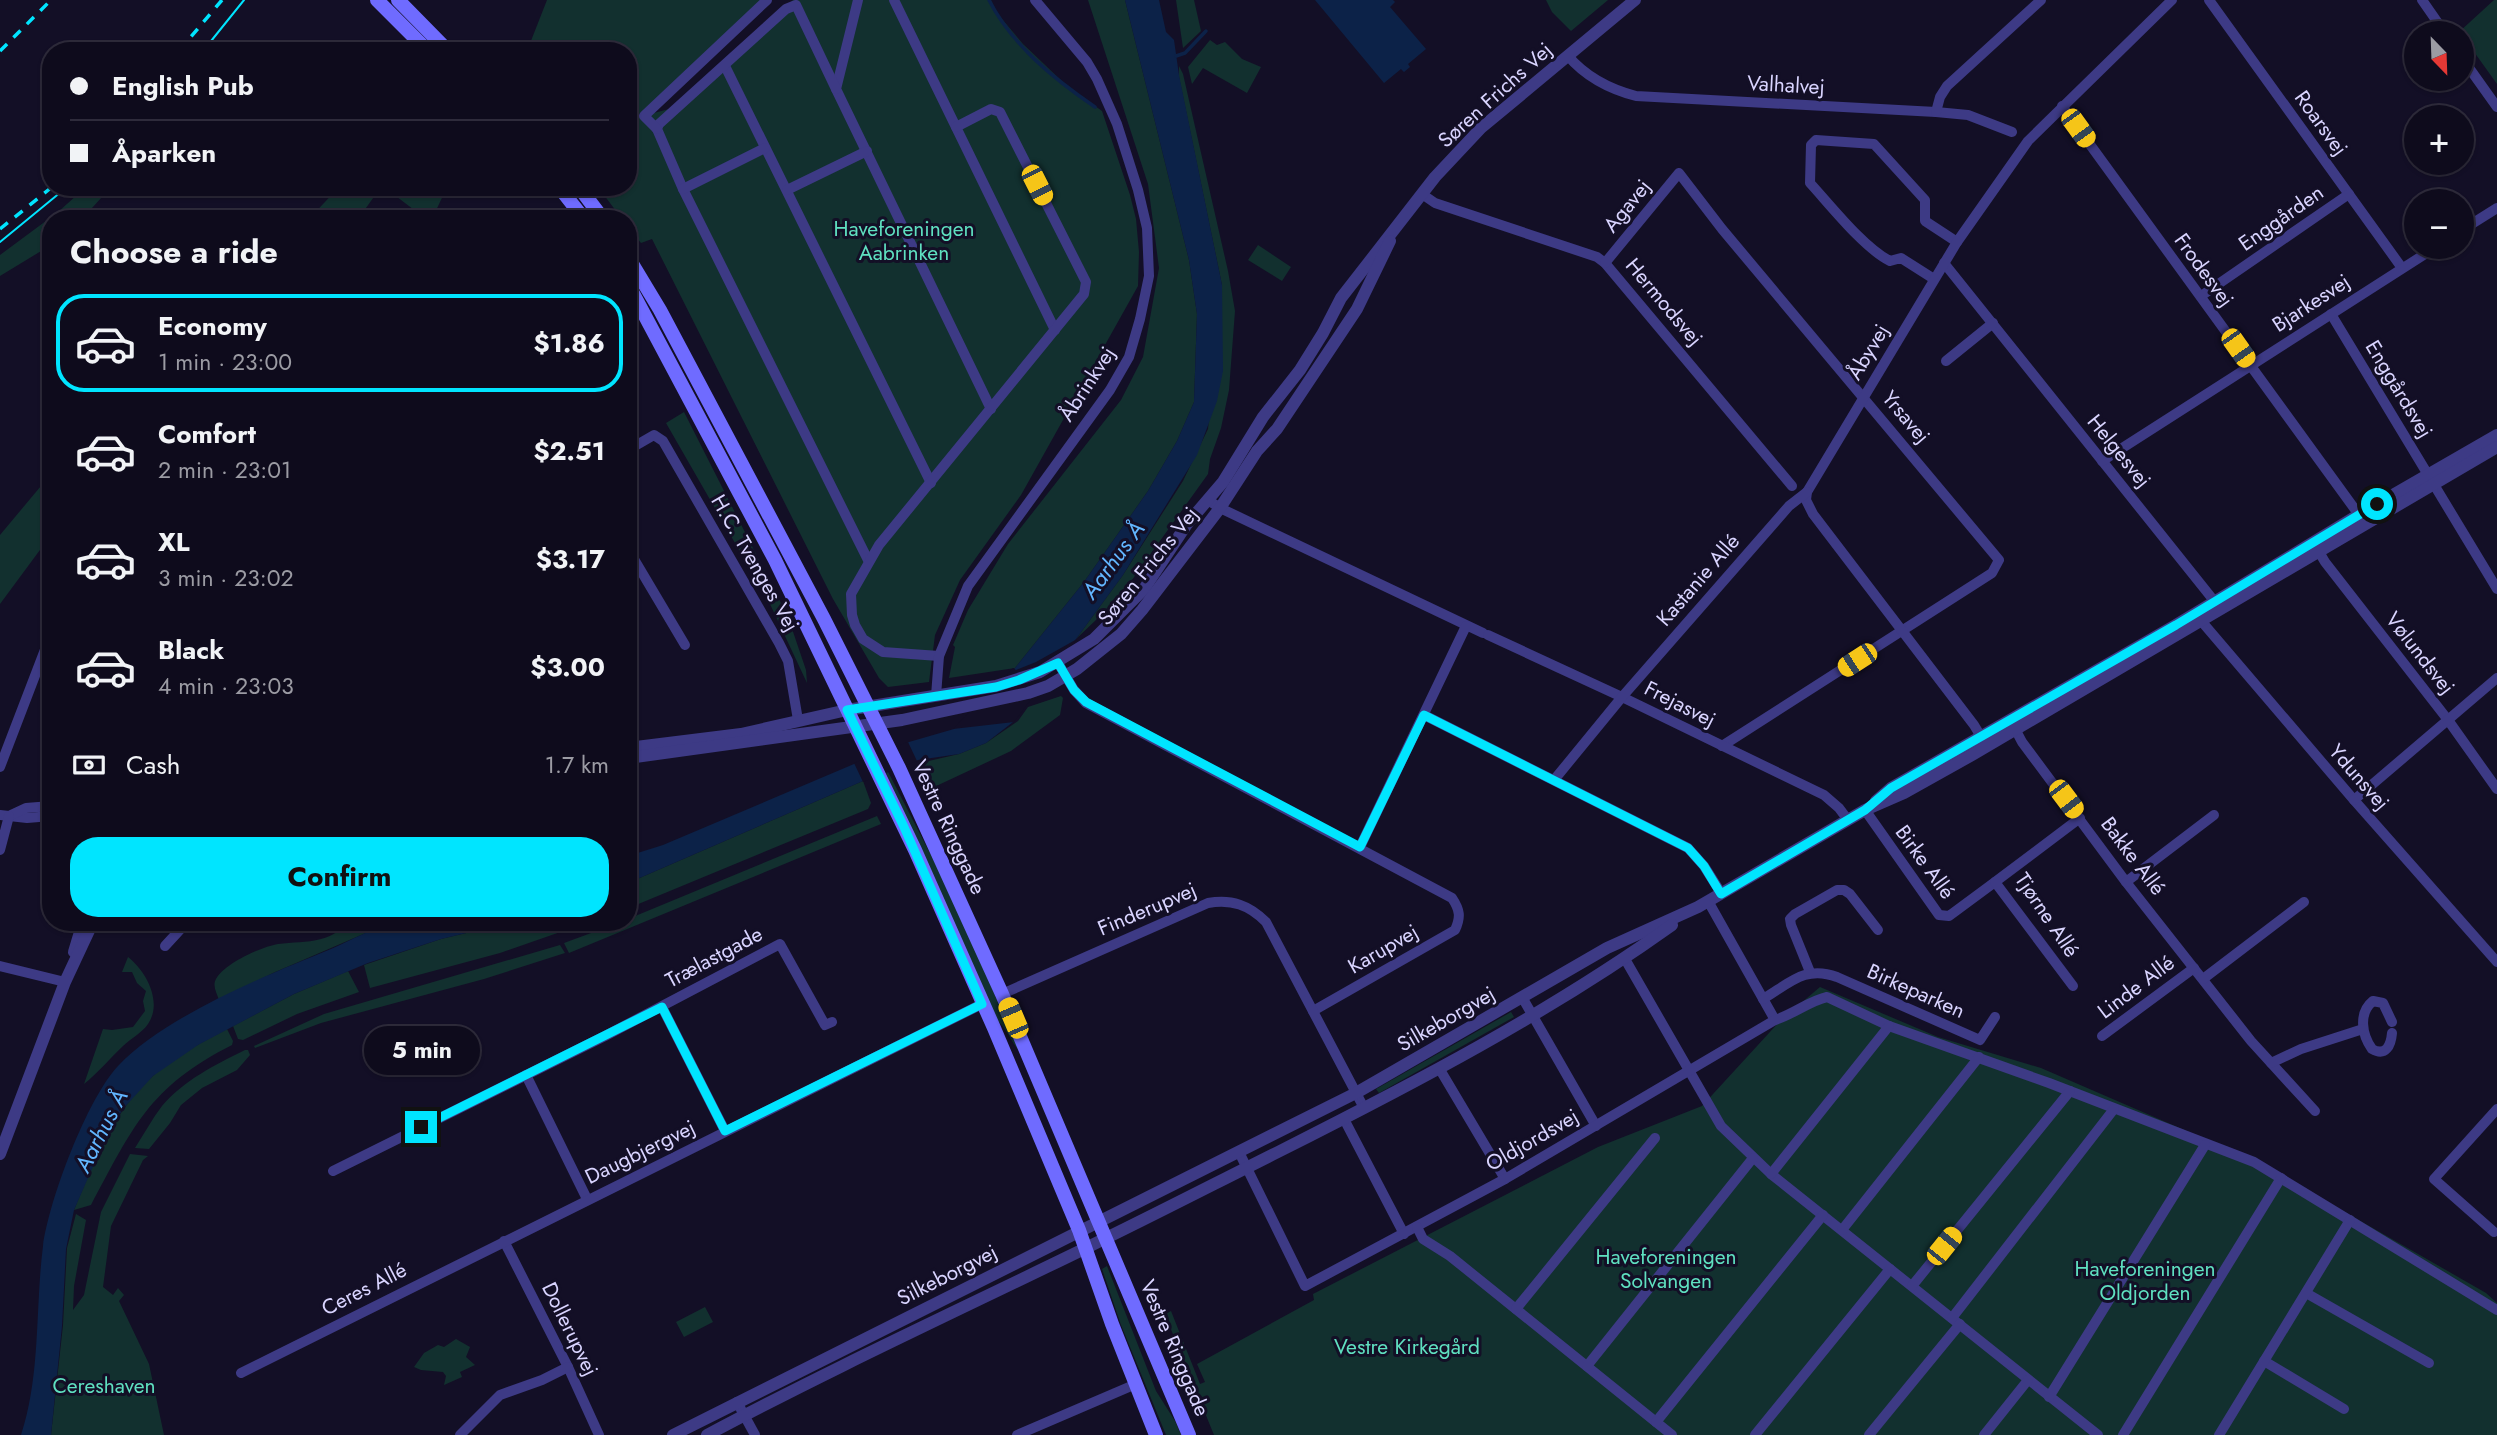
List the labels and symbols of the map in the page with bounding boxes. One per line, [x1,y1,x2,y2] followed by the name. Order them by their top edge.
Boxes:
[2404,21,2474,91] north arrow
[1431,35,1559,155] street label: Søren Frichs Vej
[1746,68,1826,102] street label: Valhalvej
[2287,84,2355,162] street label: Roarsvej
[2058,105,2099,151] car
[1019,162,1056,208] car
[1596,173,1658,239] street label: Agavej
[2232,178,2330,258] street label: Enggården
[833,214,975,268] park label: Haveforeningen Aabrinken
[2167,227,2241,313] street label: Frodesvej
[1618,252,1710,352] street label: Hermodsvej
[2266,267,2356,339] street label: Bjarkesvej
[1840,318,1896,386] street label: Åbyvej
[2218,325,2259,371] car
[2358,334,2440,444] street label: Enggårdsvej
[1052,341,1122,427] street label: Åbrinkvej
[1875,384,1937,450] street label: Yrsavej
[2080,408,2158,494] street label: Helgesvej
[2361,488,2393,520] route start
[704,489,806,637] street label: H.C. Tvenges Vej
[1091,500,1205,632] street label: Søren Frichs Vej
[1072,514,1153,607] water label: Aarhus Å
[1649,527,1747,633] street label: Kastanie Allé
[2378,605,2462,701] street label: Vølundsvej
[1834,640,1881,680] car
[1639,673,1721,735] street label: Frejasvej
[2322,737,2396,817] street label: Ydunsvej
[905,755,993,899] street label: Vestre Ringgade
[2045,776,2088,822] car
[2094,810,2173,902] street label: Bakke Allé
[1888,819,1962,905] street label: Birke Allé
[2008,867,2086,963] street label: Tjørne Allé
[1093,875,1201,943] street label: Finderupvej
[1342,917,1424,981] street label: Karupvej
[660,919,768,995] street label: Trælastgade
[2091,948,2181,1026] street label: Linde Allé
[1862,956,1970,1026] street label: Birkeparken
[1391,979,1501,1059] street label: Silkeborgvej
[996,995,1031,1041] car
[363,1026,479,1074] callout: 5 min
[65,1084,136,1179] water label: Aarhus Å
[1480,1101,1584,1179] street label: Oldjordsvej
[405,1111,437,1143] route end
[580,1112,700,1192] street label: Daugbjergvej
[1923,1223,1966,1269] car
[892,1237,1002,1313] street label: Silkeborgvej
[1595,1242,1737,1296] park label: Haveforeningen Solvangen
[2074,1254,2216,1308] park label: Haveforeningen Oldjorden
[316,1255,412,1323] street label: Ceres Allé
[1133,1275,1217,1421] street label: Vestre Ringgade
[534,1277,606,1381] street label: Dollerupvej
[1334,1332,1480,1362] park label: Vestre Kirkegård
[52,1371,156,1401] park label: Cereshaven

